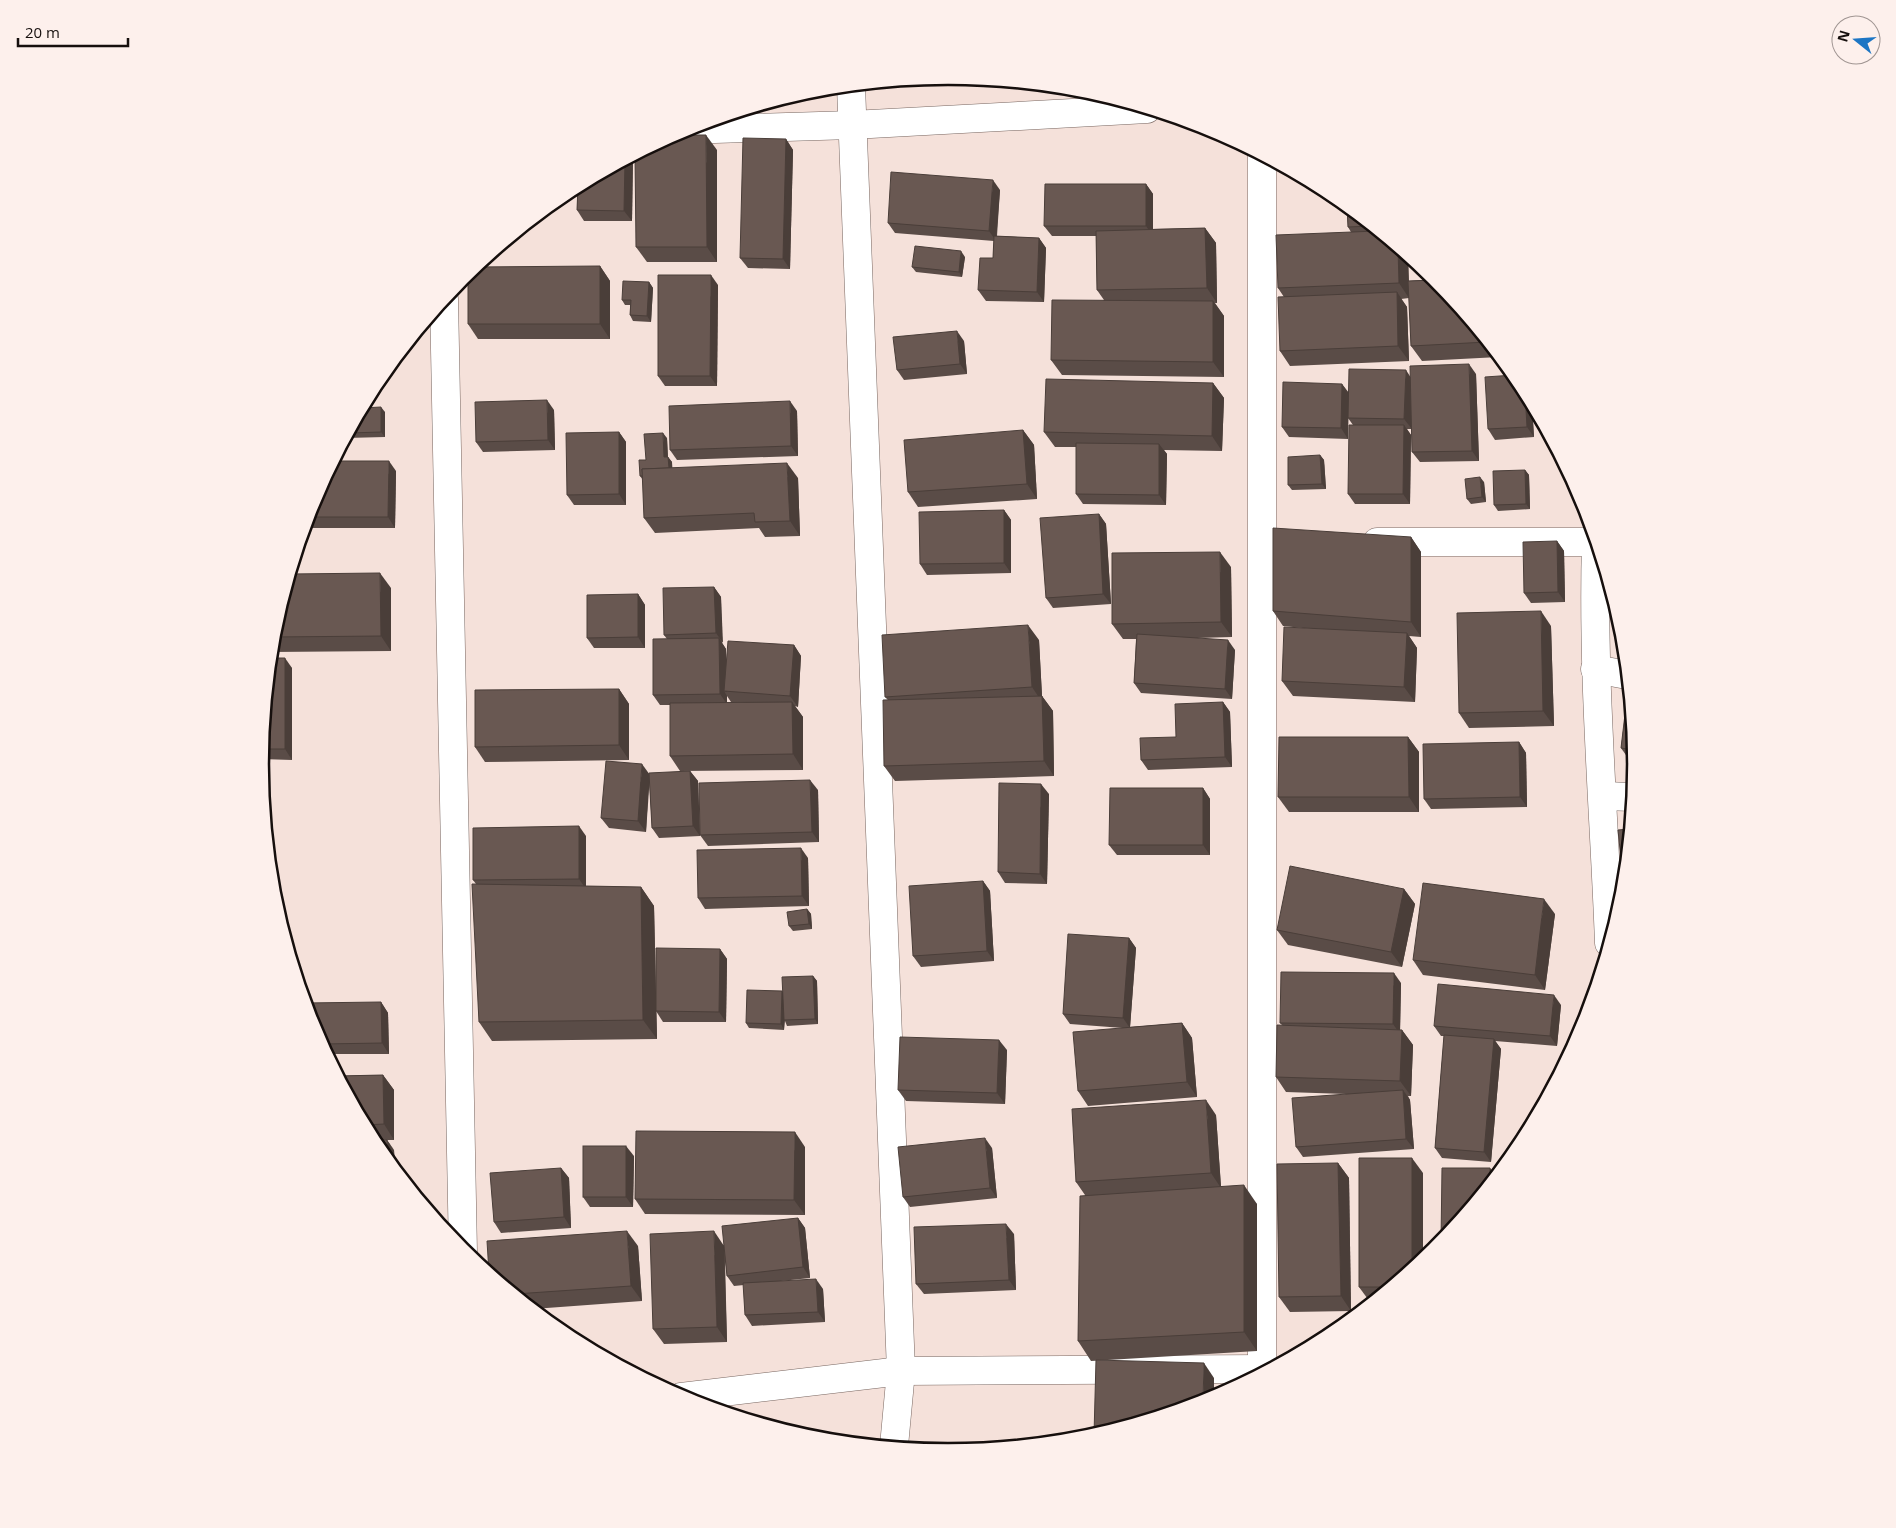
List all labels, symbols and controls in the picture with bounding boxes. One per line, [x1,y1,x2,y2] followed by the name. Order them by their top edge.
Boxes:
[18,15,128,47] scale bar
[1831,15,1881,65] north arrow
[25,22,60,42] text: 20 m
[1832,28,1854,44] text: N

